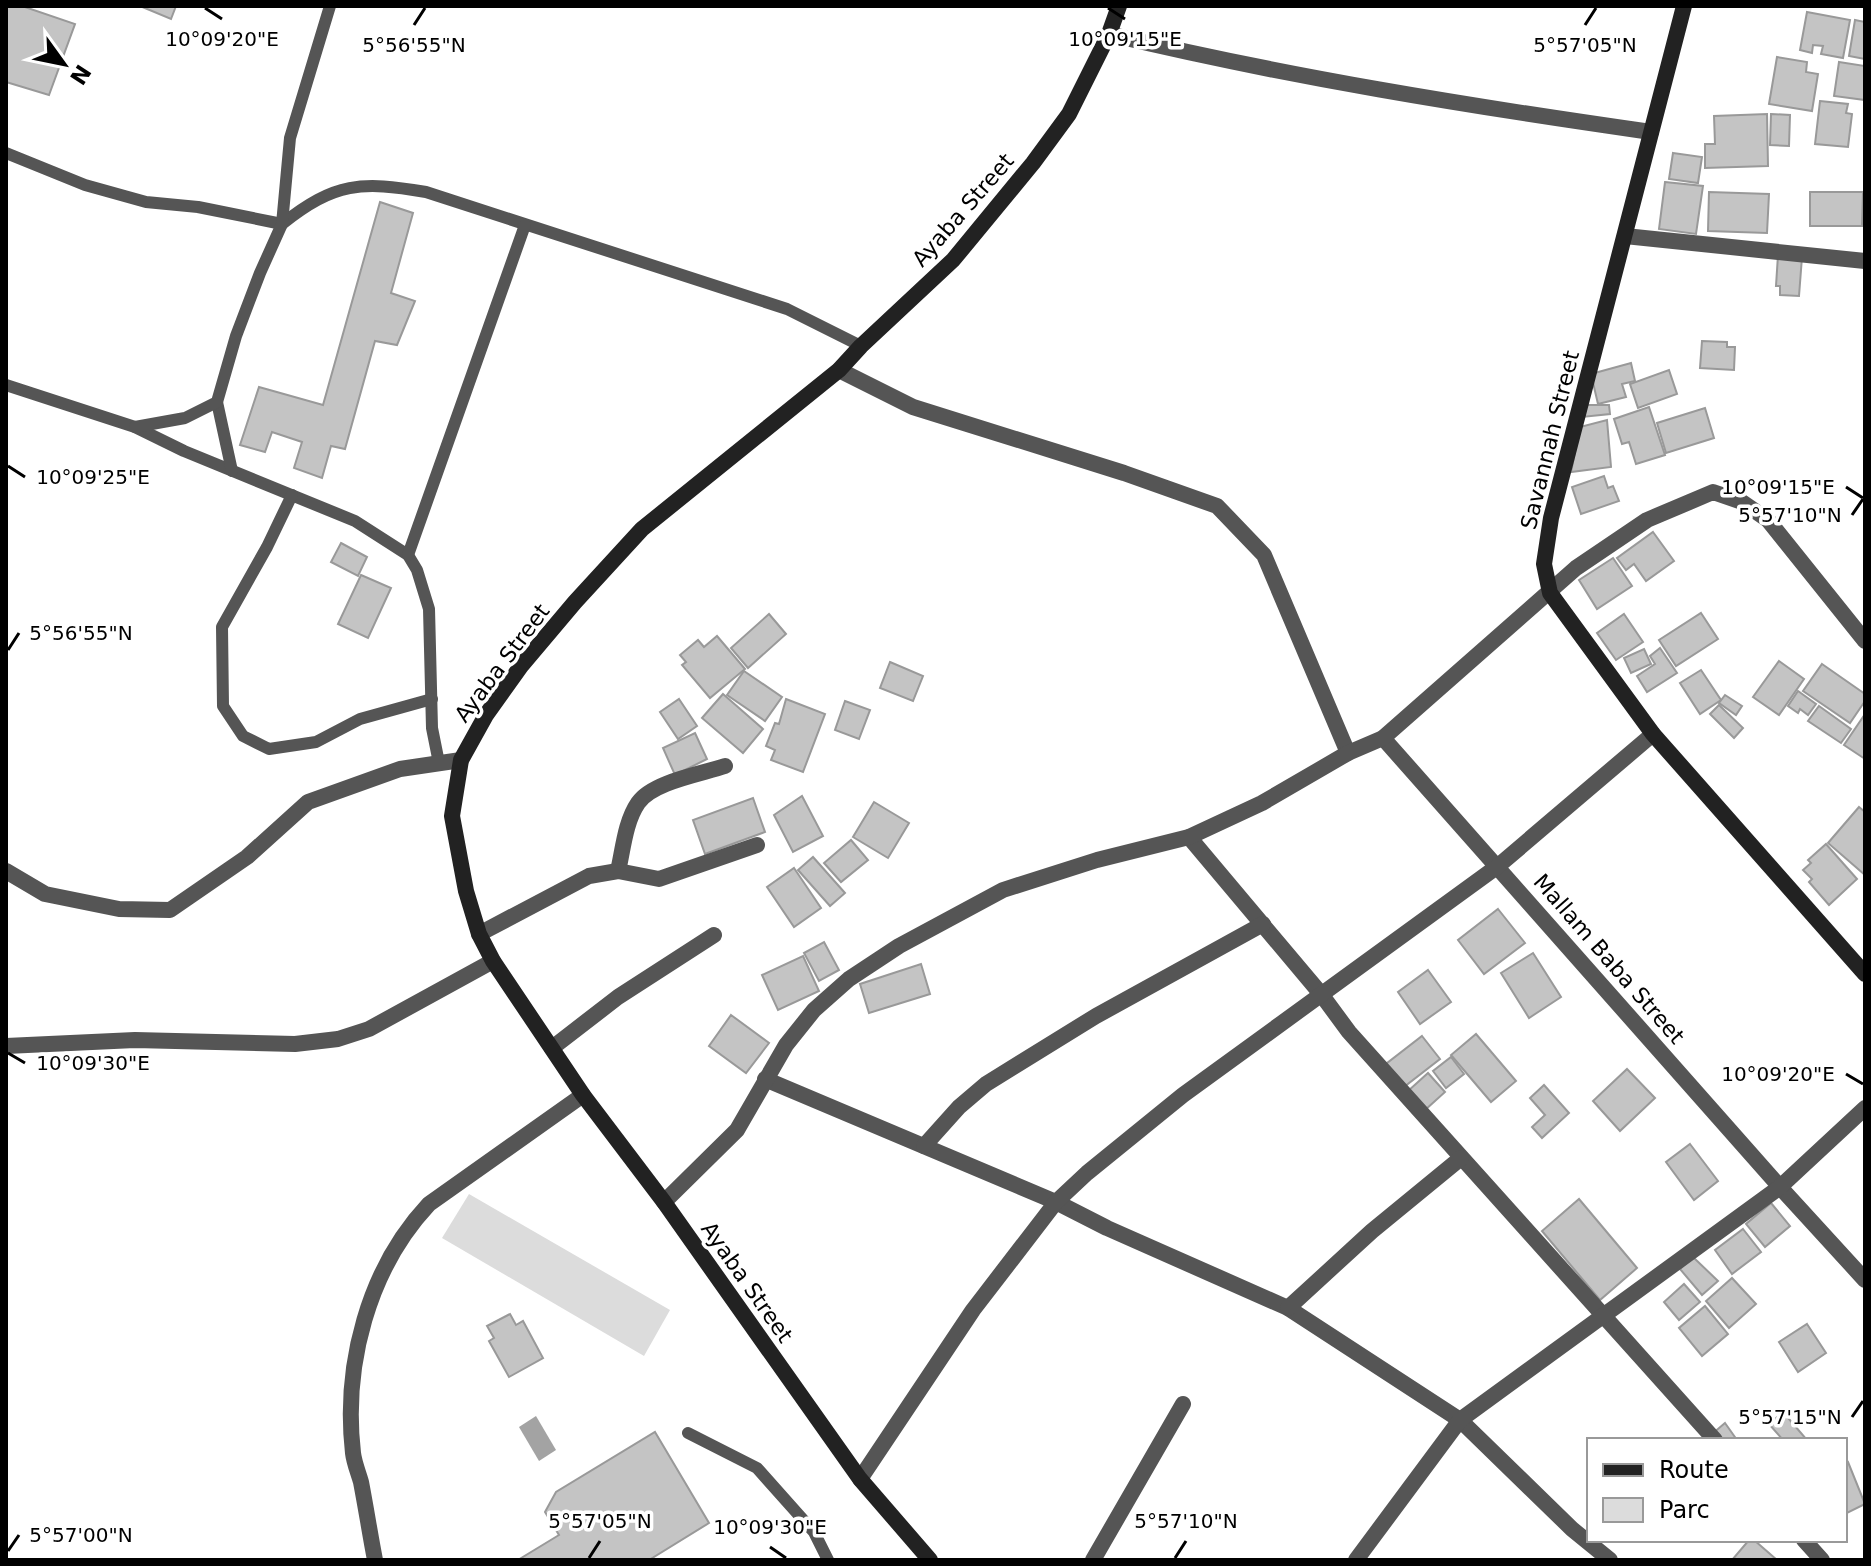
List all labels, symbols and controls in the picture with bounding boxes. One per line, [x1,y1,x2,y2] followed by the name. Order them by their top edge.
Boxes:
[24,24,104,104] north arrow
[165,27,279,51] text: 10°09'20"E
[1068,27,1182,51] text: 10°09'15"E
[362,33,466,57] text: 5°56'55"N
[1533,33,1637,57] text: 5°57'05"N
[65,60,96,89] text: N
[907,148,1019,272] street label: Ayaba Street
[1516,348,1584,532] street label: Savannah Street
[36,465,150,489] text: 10°09'25"E
[1721,475,1835,499] text: 10°09'15"E
[1738,503,1842,527] text: 5°57'10"N
[449,599,555,727] street label: Ayaba Street
[29,621,133,645] text: 5°56'55"N
[1529,869,1690,1049] street label: Mallam Baba Street
[36,1051,150,1075] text: 10°09'30"E
[1721,1062,1835,1086] text: 10°09'20"E
[696,1217,798,1347] street label: Ayaba Street
[1738,1405,1842,1429] text: 5°57'15"N
[1587,1438,1847,1542] legend
[1659,1456,1729,1484] text: Route
[1659,1496,1710,1524] text: Parc
[548,1509,652,1533] text: 5°57'05"N
[1134,1509,1238,1533] text: 5°57'10"N
[713,1515,827,1539] text: 10°09'30"E
[29,1523,133,1547] text: 5°57'00"N

